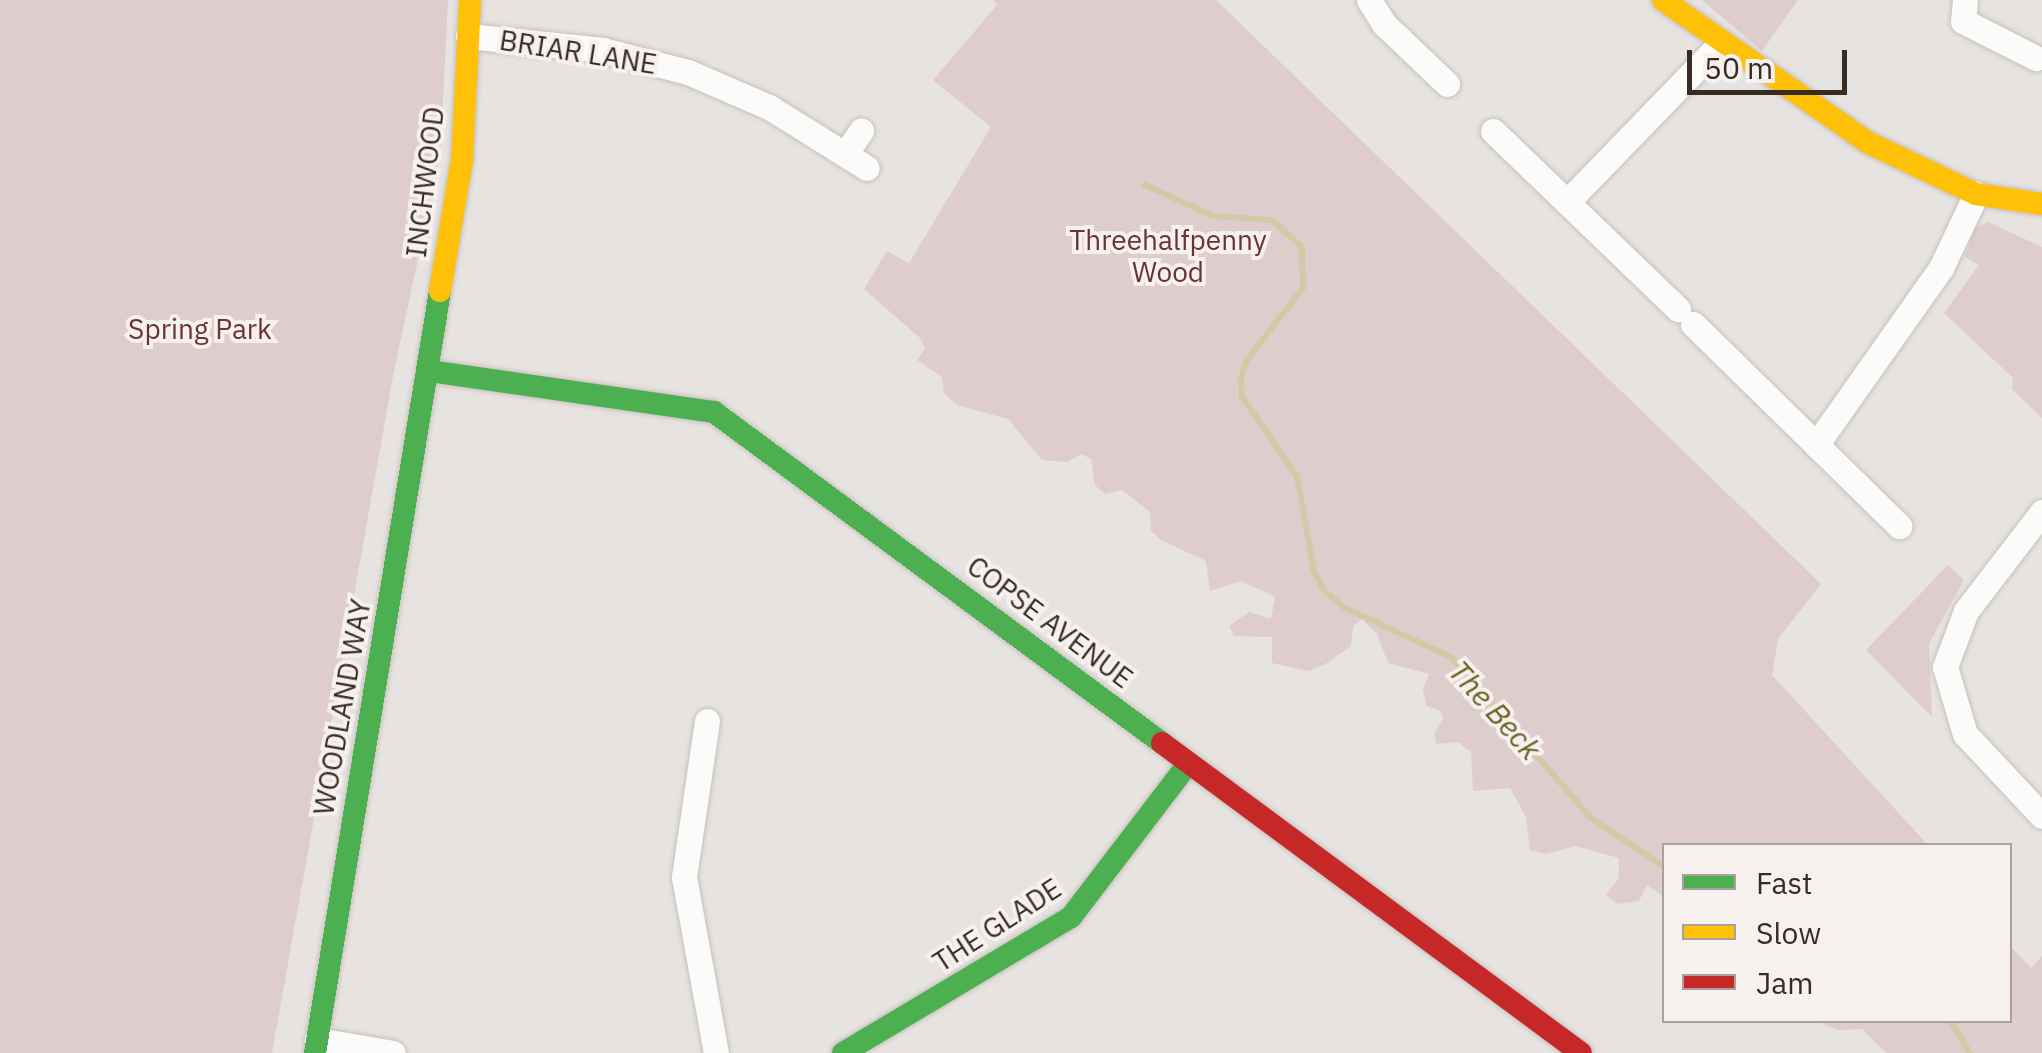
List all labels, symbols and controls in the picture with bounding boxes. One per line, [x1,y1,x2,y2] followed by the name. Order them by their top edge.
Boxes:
[497,23,659,81] street label: BRIAR LANE
[1692,30,1852,92] scale bar
[1704,48,1773,87] text: 50 m
[399,105,451,259] street label: INCHWOOD
[1069,223,1267,289] park label: Threehalfpenny Wood
[128,312,272,346] park label: Spring Park
[961,549,1139,695] street label: COPSE AVENUE
[306,596,378,818] street label: WOODLAND WAY
[1441,653,1549,767] water label: The Beck
[1662,843,2012,1023] legend
[1756,863,1813,902] text: Fast
[927,871,1067,979] street label: THE GLADE
[1756,913,1821,952] text: Slow
[1756,963,1814,1002] text: Jam

